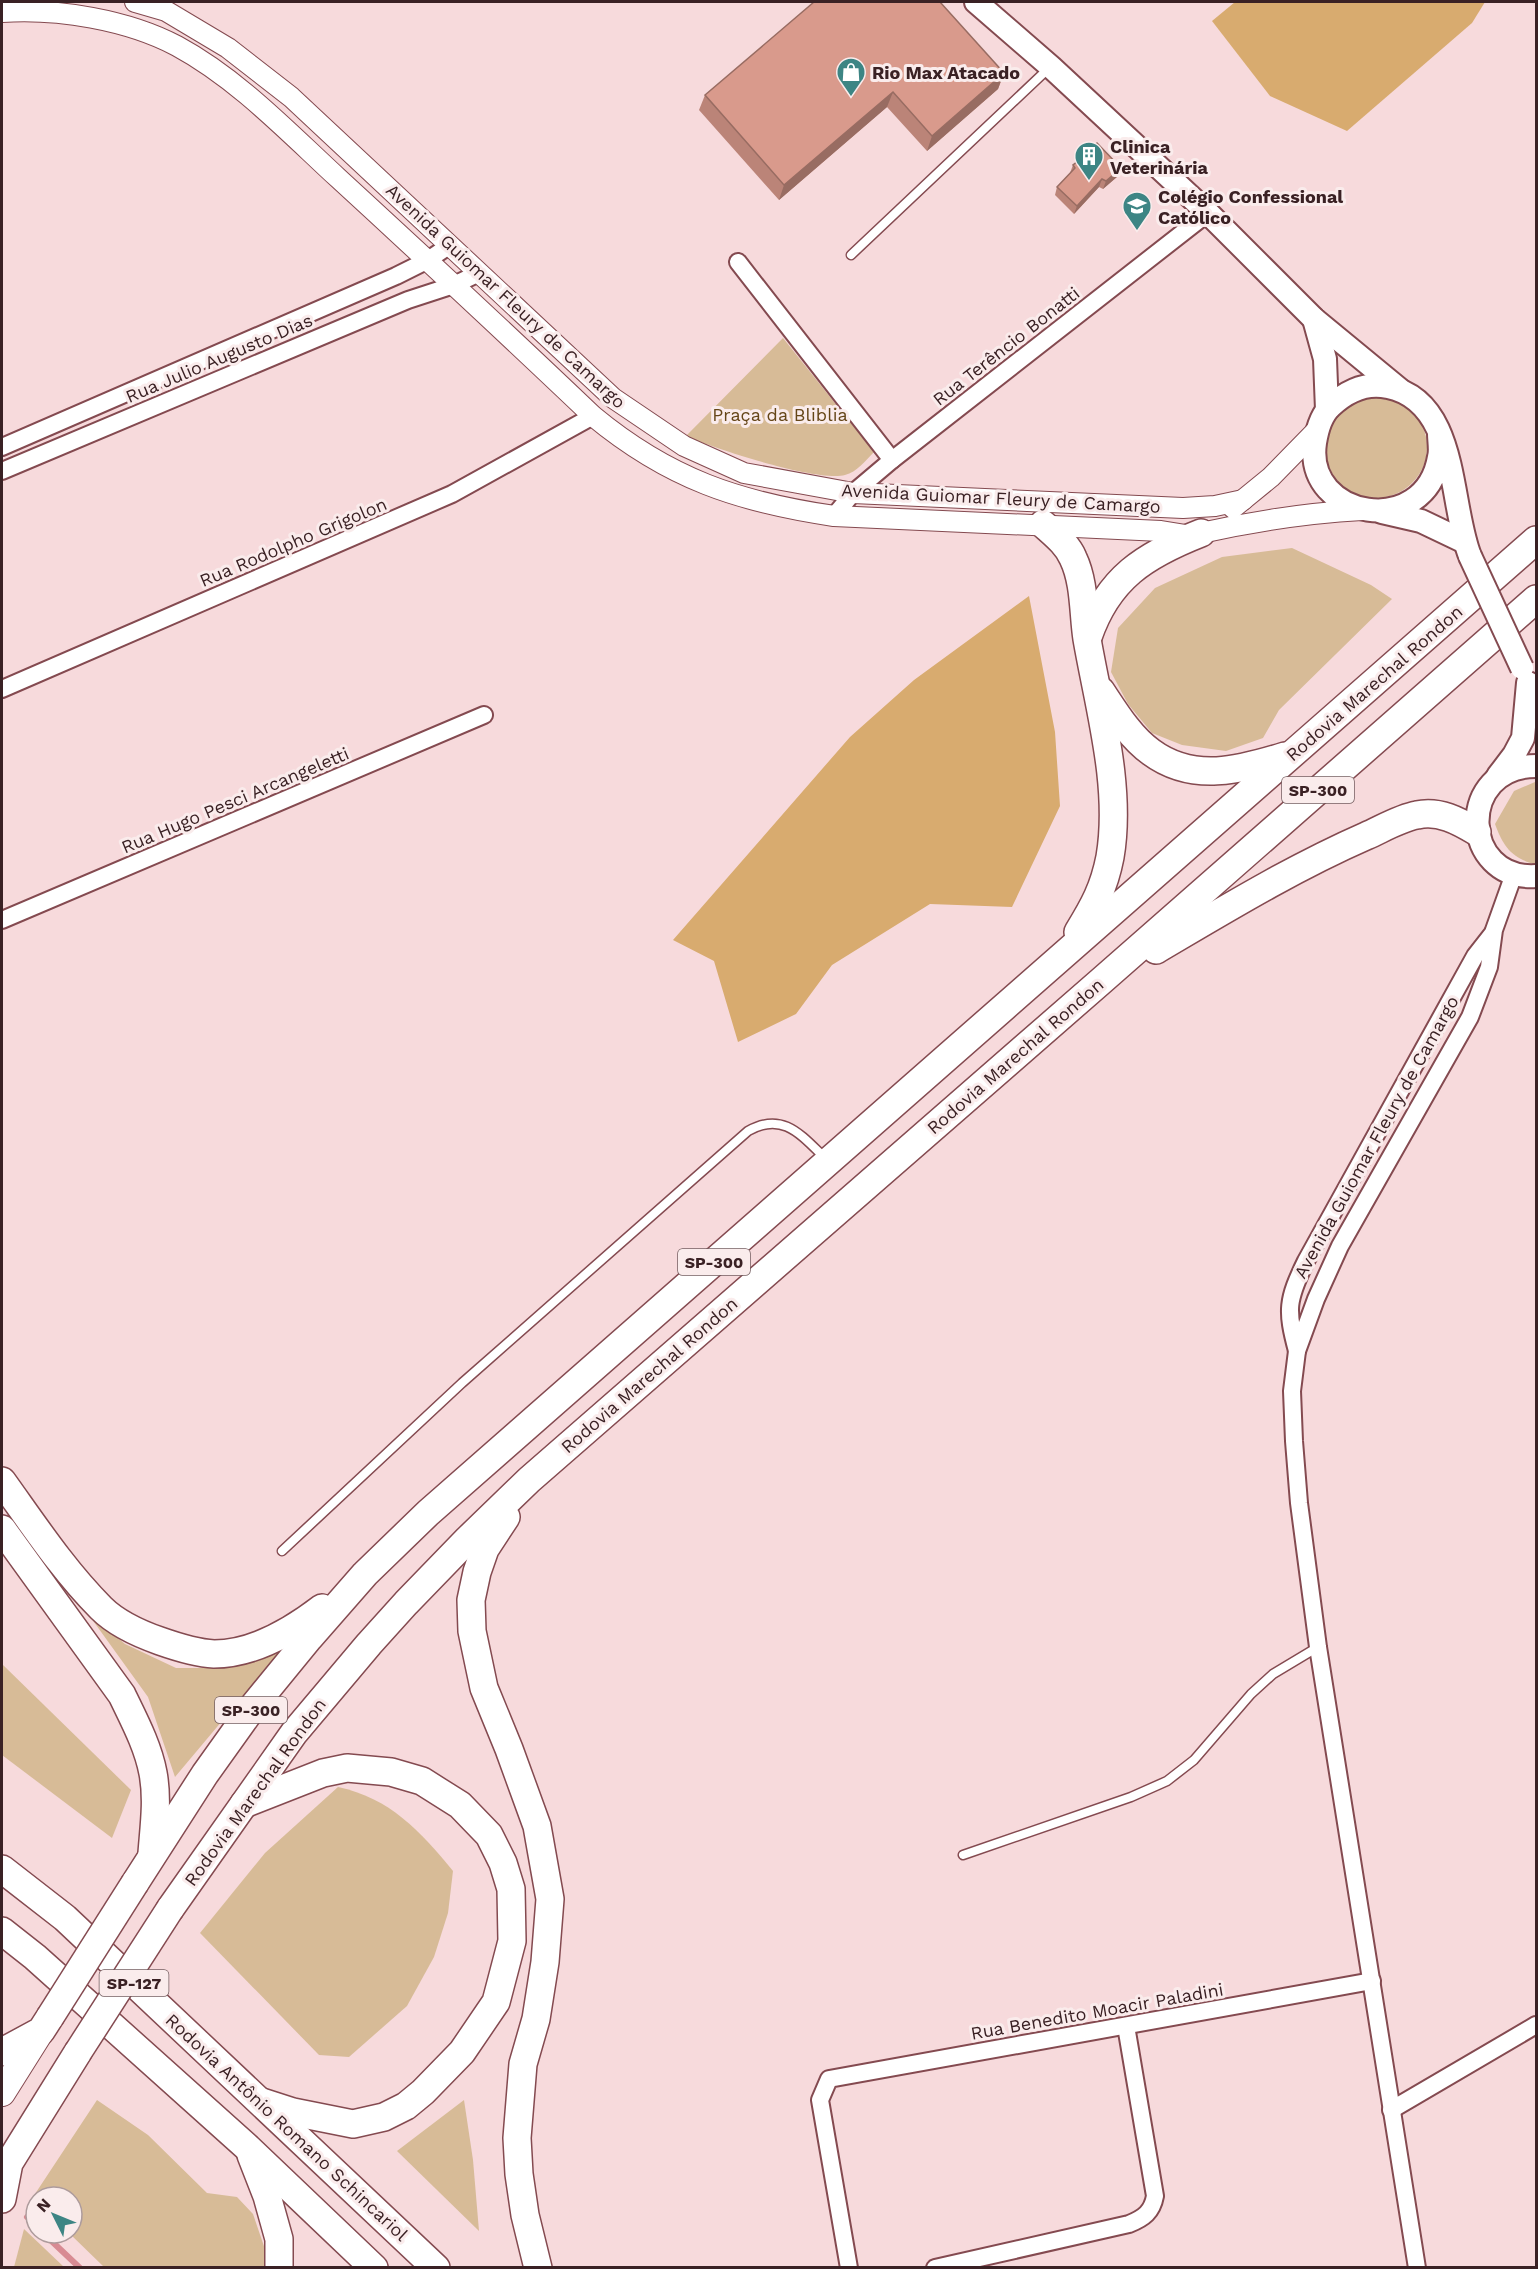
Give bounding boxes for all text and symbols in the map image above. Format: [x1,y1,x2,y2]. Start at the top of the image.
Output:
shop icon: Rio Max Atacado [835,56,867,98]
place label: Rio Max Atacado [872,62,1020,83]
place label: Clinica Veterinária [1110,136,1208,178]
building icon: Clinica Veterinária [1073,140,1105,182]
street label: Avenida Guiomar Fleury de Camargo [382,179,630,413]
place label: Colégio Confessional Católico [1158,186,1343,228]
school or university icon: Colégio Confessional Católico [1121,190,1153,232]
street label: Rua Terêncio Bonatti [929,282,1083,410]
street label: Rua Julio Augusto Dias [122,309,316,407]
park label: Praça da Bliblia [712,404,848,425]
street label: Avenida Guiomar Fleury de Camargo [841,479,1161,517]
street label: Rua Rodolpho Grigolon [196,493,390,591]
street label: Rodovia Marechal Rondon [1282,601,1466,765]
street label: Rua Hugo Pesci Arcangeletti [118,742,352,858]
road number: SP-300 [1282,777,1354,803]
street label: Rodovia Marechal Rondon [923,974,1107,1138]
street label: Avenida Guiomar Fleury de Camargo [1289,992,1463,1282]
road number: SP-300 [678,1249,750,1275]
street label: Rodovia Marechal Rondon [557,1293,741,1457]
street label: Rodovia Marechal Rondon [180,1694,330,1890]
road number: SP-300 [215,1697,287,1723]
road number: SP-127 [100,1970,168,1996]
street label: Rua Benedito Moacir Paladini [969,1978,1225,2044]
street label: Rodovia Antônio Romano Schincariol [162,2009,413,2245]
north arrow [24,2185,84,2245]
text: N [32,2194,54,2216]

